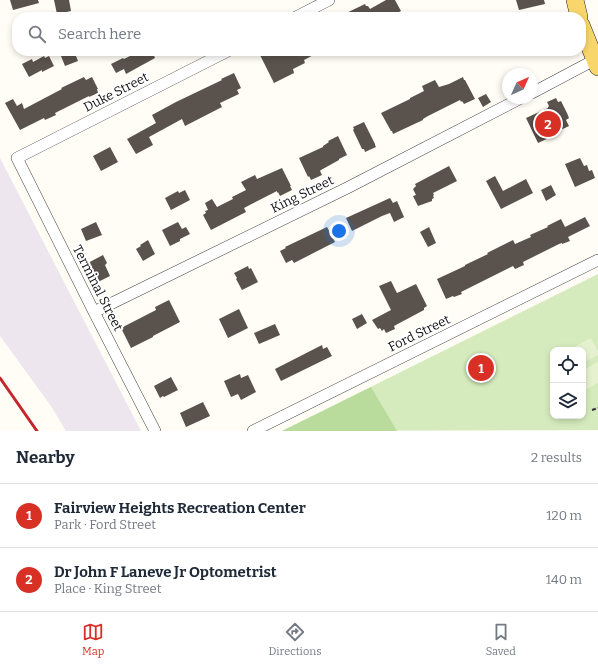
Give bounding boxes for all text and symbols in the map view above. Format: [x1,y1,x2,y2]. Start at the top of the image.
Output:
search box [12,12,586,56]
icon: search [26,23,48,45]
text: Search here [58,25,141,43]
north arrow [502,68,538,104]
street label: Duke Street [81,69,151,115]
pin: 2 [535,109,561,139]
street label: King Street [268,172,336,216]
your location [329,221,349,241]
street label: Terminal Street [70,243,126,334]
street label: Ford Street [386,312,452,354]
map controls [550,347,586,419]
button: locate [550,347,586,383]
pin: 1 [468,353,494,383]
button: layers [550,383,586,419]
text: Nearby [16,447,75,468]
text: 2 results [531,450,582,465]
text: Fairview Heights Recreation Center [54,499,306,517]
text: 1 [26,508,32,523]
text: 120 m [546,508,582,523]
text: Park · Ford Street [54,517,156,532]
text: Dr John F Laneve Jr Optometrist [54,563,277,581]
text: 2 [25,572,33,587]
text: 140 m [546,572,582,587]
text: Place · King Street [54,581,161,596]
tab: Map [82,621,104,658]
tab: Directions [269,621,321,658]
tab: Saved [486,621,516,658]

